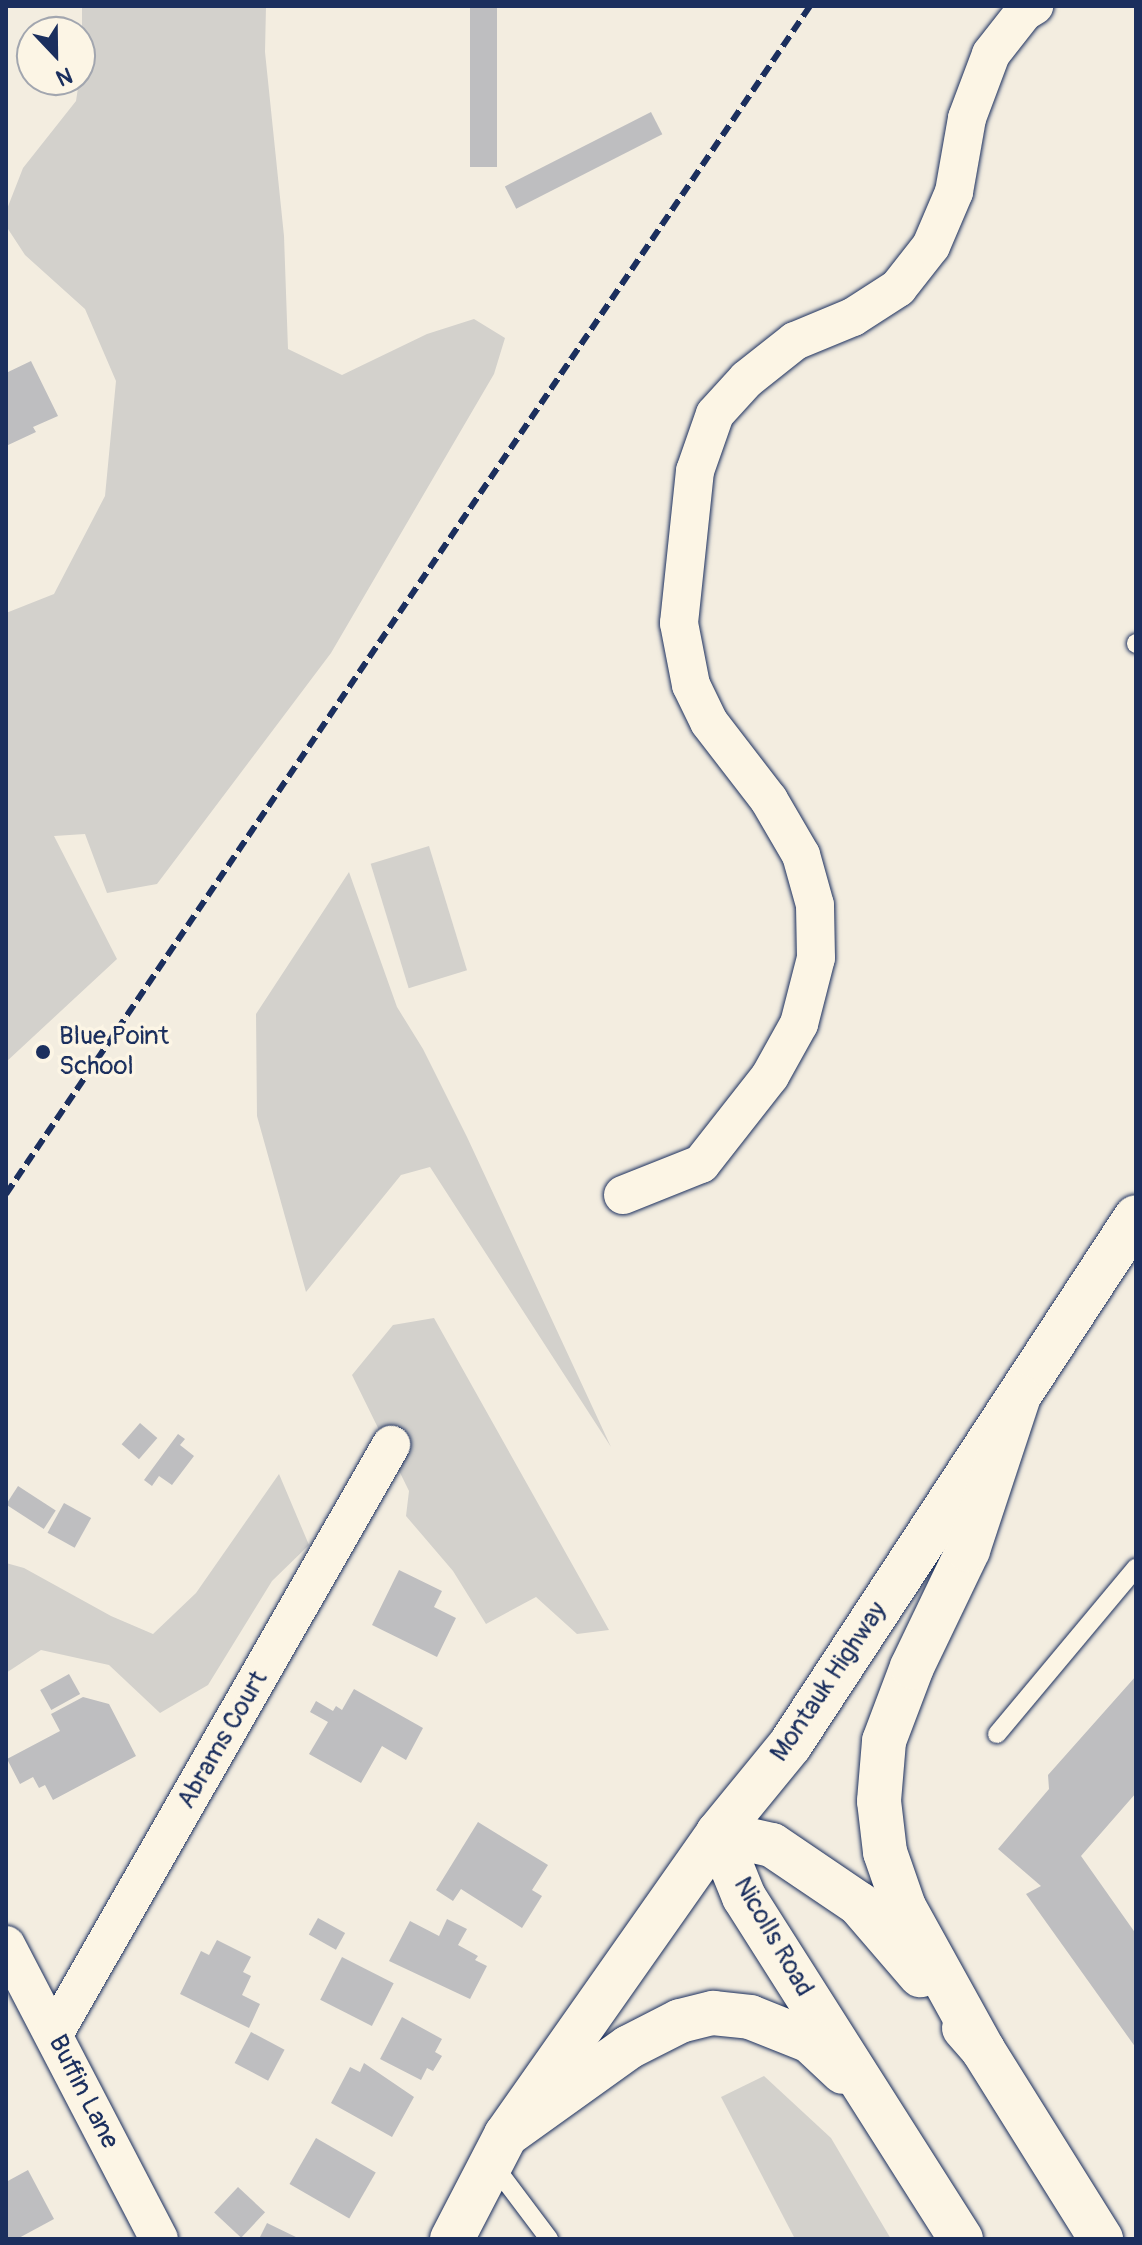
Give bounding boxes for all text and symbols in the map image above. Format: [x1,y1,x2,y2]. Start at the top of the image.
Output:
north arrow [16,16,96,96]
text: N [52,61,76,92]
place label: Blue Point School [59,1021,169,1082]
marker: Blue Point School [34,1043,52,1061]
street label: Montauk Highway [764,1596,894,1768]
street label: Abrams Court [171,1666,275,1814]
street label: Nicolls Road [726,1872,820,2002]
street label: Buffin Lane [41,2030,125,2154]

